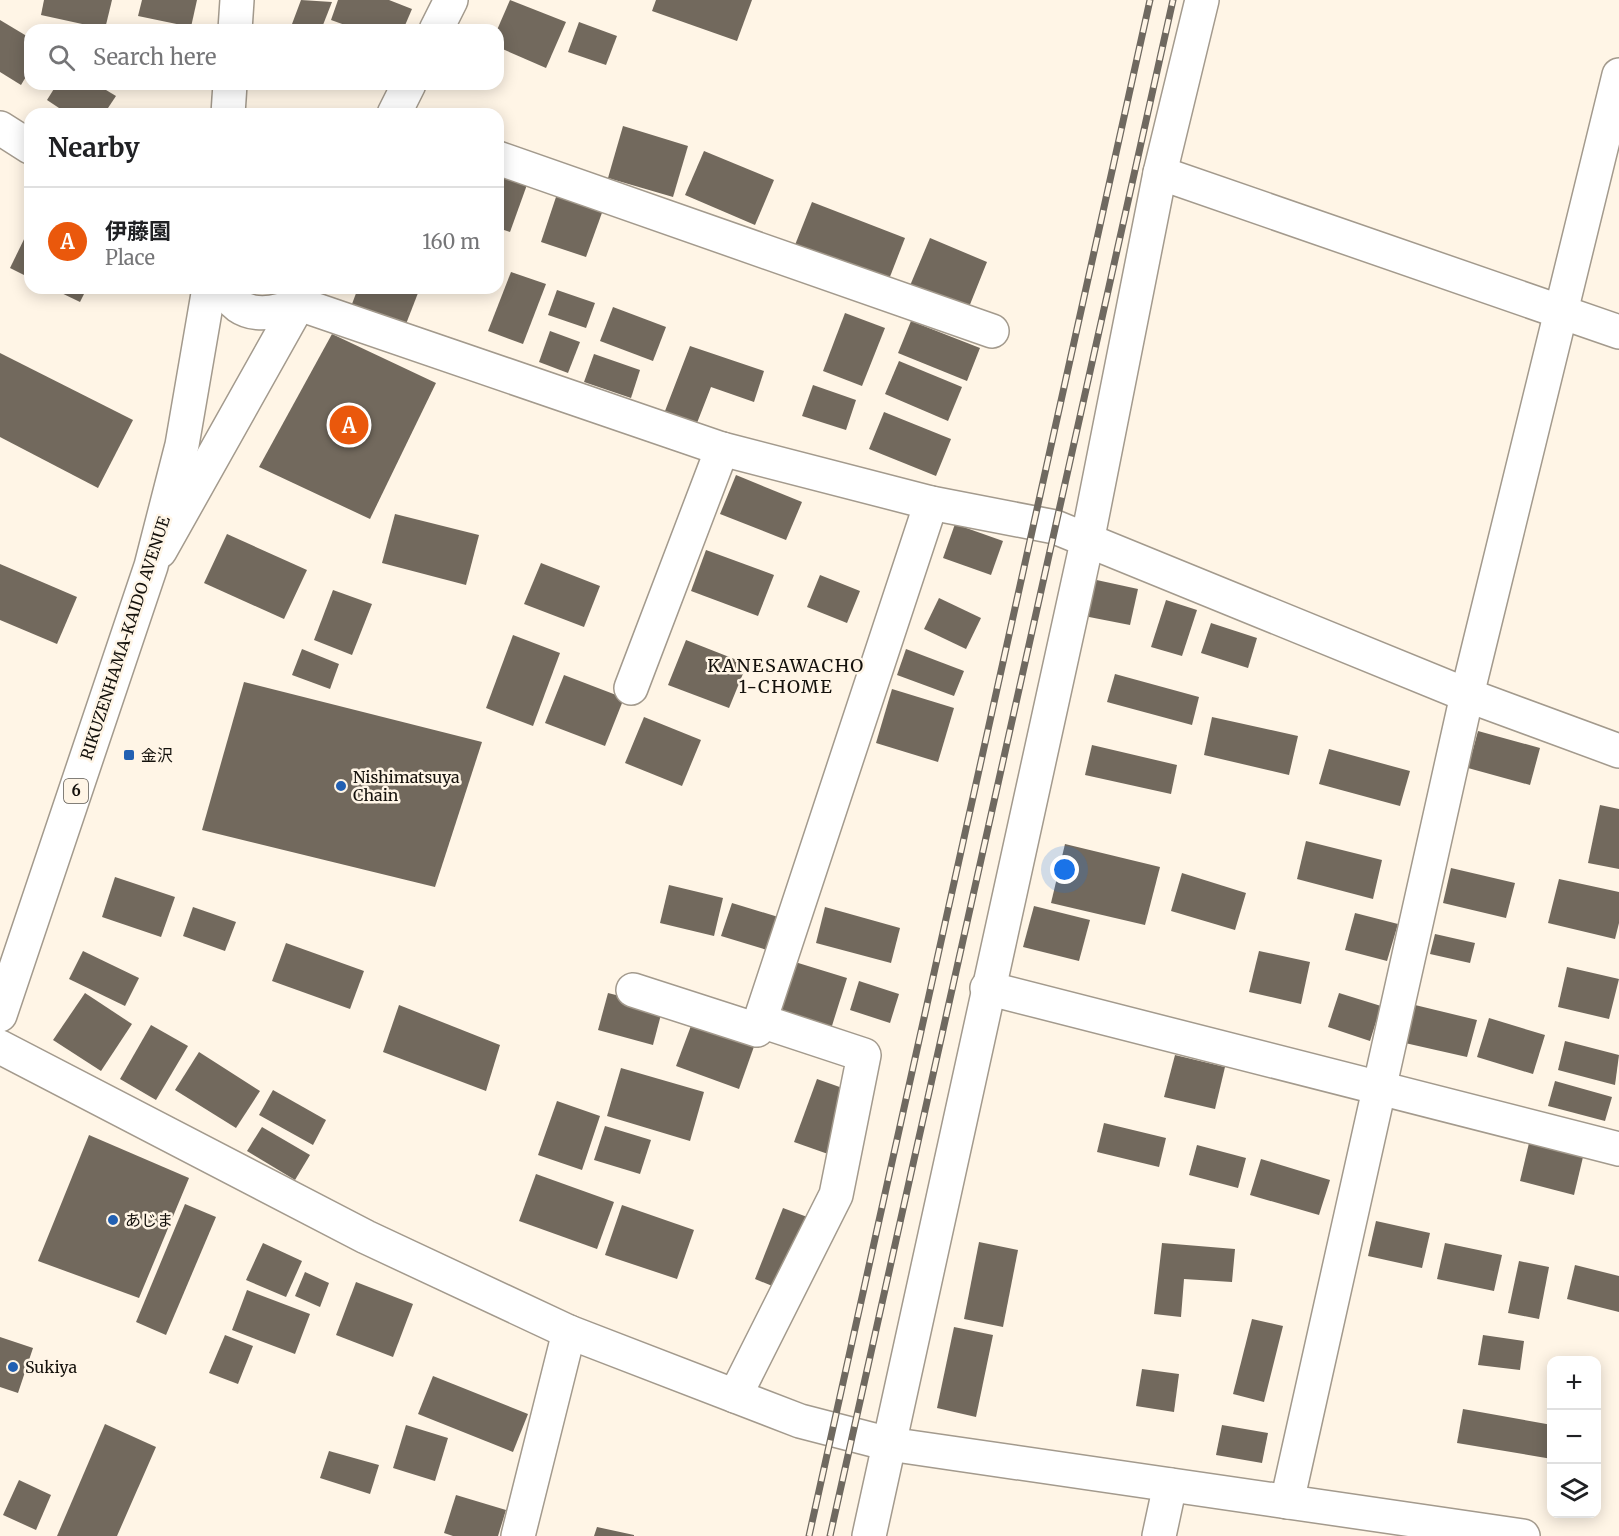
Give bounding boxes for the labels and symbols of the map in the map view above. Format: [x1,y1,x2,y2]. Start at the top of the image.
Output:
pin: A [330,402,368,448]
street label: RIKUZENHAMA-KAIDO AVENUE [76,513,174,762]
district label: KANESAWACHO 1-CHOME [707,654,865,698]
place label: 金沢 [141,745,173,765]
marker: 金沢 [122,748,136,762]
place label: Nishimatsuya Chain [353,767,460,805]
road number: 6 [64,779,88,803]
marker: Nishimatsuya Chain [334,779,348,793]
your location [1050,855,1079,884]
place label: あじま [125,1210,173,1230]
marker: あじま [106,1213,120,1227]
place label: Sukiya [25,1357,77,1377]
marker: Sukiya [6,1360,20,1374]

